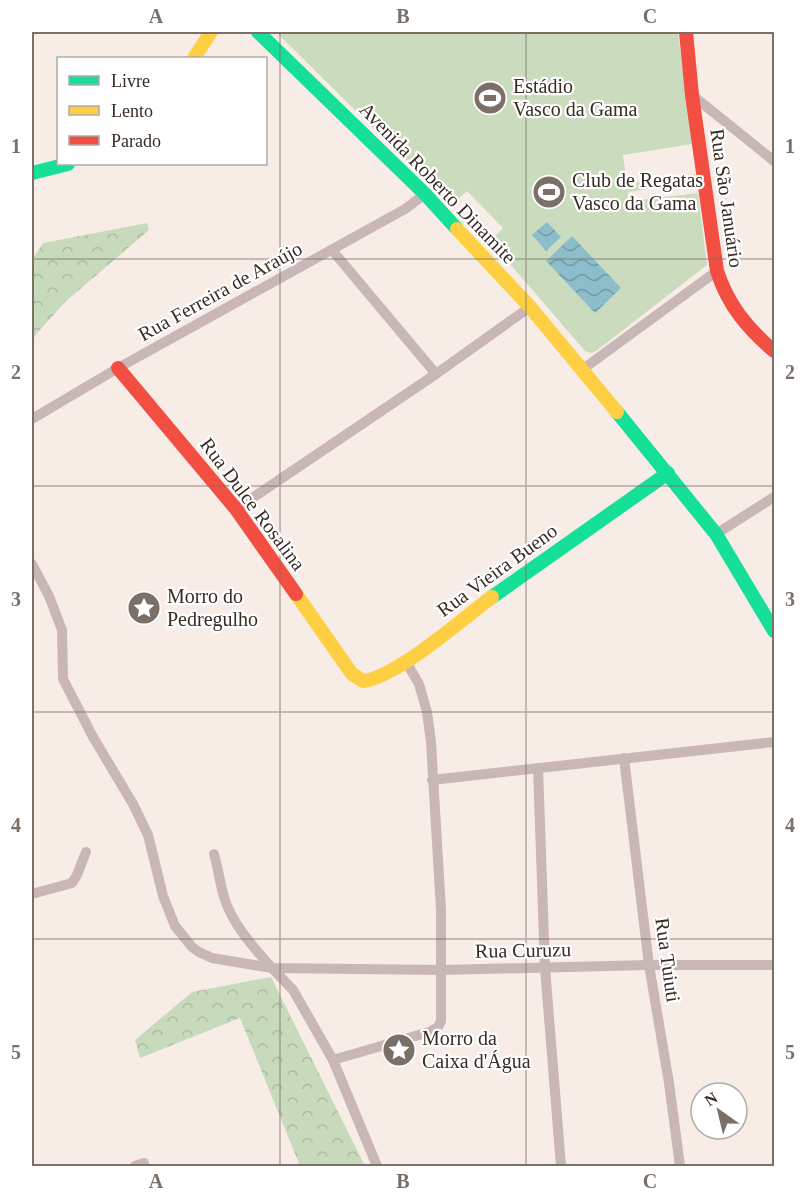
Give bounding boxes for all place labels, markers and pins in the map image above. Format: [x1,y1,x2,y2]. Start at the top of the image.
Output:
place label: Estádio Vasco da Gama [513,75,638,120]
sports icon: Estádio Vasco da Gama [472,80,508,116]
place label: Club de Regatas Vasco da Gama [572,169,703,214]
sports icon: Club de Regatas Vasco da Gama [531,174,567,210]
place label: Morro do Pedregulho [167,585,258,631]
place icon: Morro do Pedregulho [126,590,162,626]
place label: Morro da Caixa d'Água [422,1027,531,1073]
place icon: Morro da Caixa d'Água [381,1032,417,1068]

